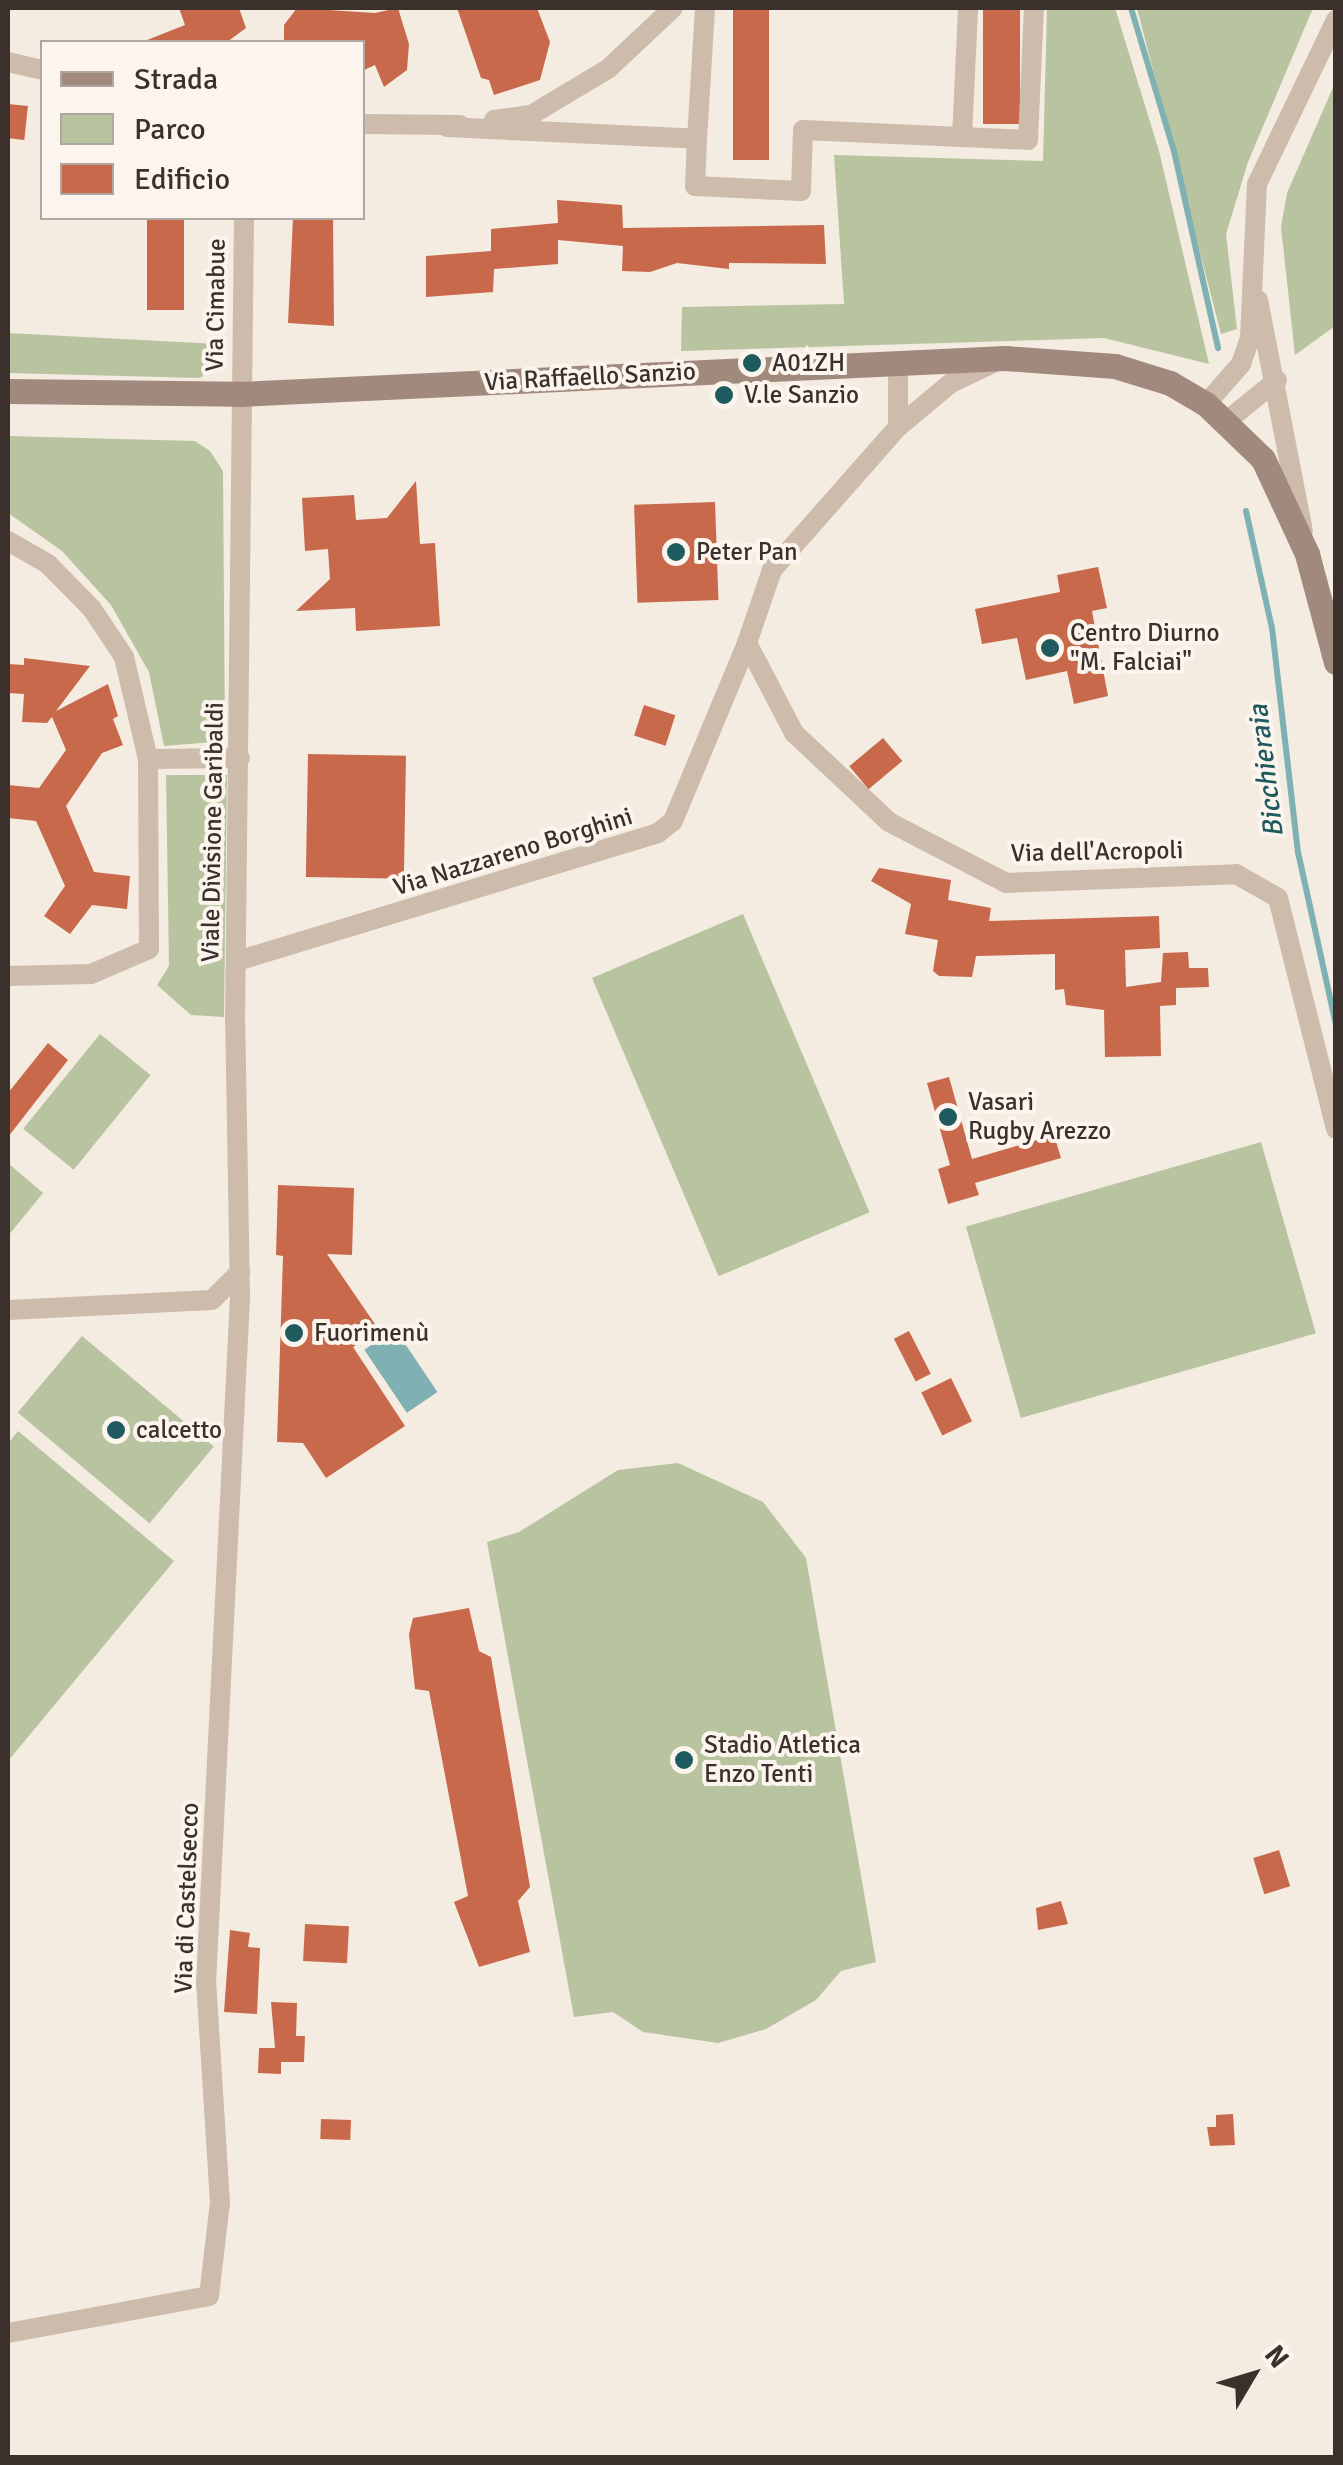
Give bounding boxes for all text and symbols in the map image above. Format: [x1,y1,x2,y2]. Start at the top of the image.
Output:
legend [40,40,365,220]
text: Strada [134,61,218,98]
text: Parco [134,111,206,148]
text: Edificio [134,161,230,198]
street label: Via Cimabue [200,238,232,372]
place label: A01ZH [772,348,845,378]
marker: A01ZH [741,352,763,374]
street label: Via Raffaello Sanzio [484,356,696,398]
place label: V.le Sanzio [744,380,859,410]
marker: V.le Sanzio [713,384,735,406]
place label: Peter Pan [696,537,798,567]
marker: Peter Pan [665,541,687,563]
place label: Centro Diurno "M. Falciai" [1070,619,1220,678]
marker: Centro Diurno "M. Falciai" [1039,637,1061,659]
street label: Viale Divisione Garibaldi [196,702,230,962]
water label: Bicchieraia [1241,703,1291,839]
street label: Via Nazzareno Borghini [390,801,636,903]
street label: Via dell'Acropoli [1010,835,1184,869]
place label: Vasari Rugby Arezzo [968,1088,1111,1147]
marker: Vasari Rugby Arezzo [937,1106,959,1128]
place label: Fuorimenù [314,1318,429,1348]
marker: Fuorimenù [283,1322,305,1344]
place label: calcetto [136,1415,222,1445]
marker: calcetto [105,1419,127,1441]
place label: Stadio Atletica Enzo Tenti [704,1731,861,1790]
marker: Stadio Atletica Enzo Tenti [673,1749,695,1771]
street label: Via di Castelsecco [169,1802,205,1994]
north arrow [1203,2325,1303,2425]
text: N [1257,2338,1296,2375]

